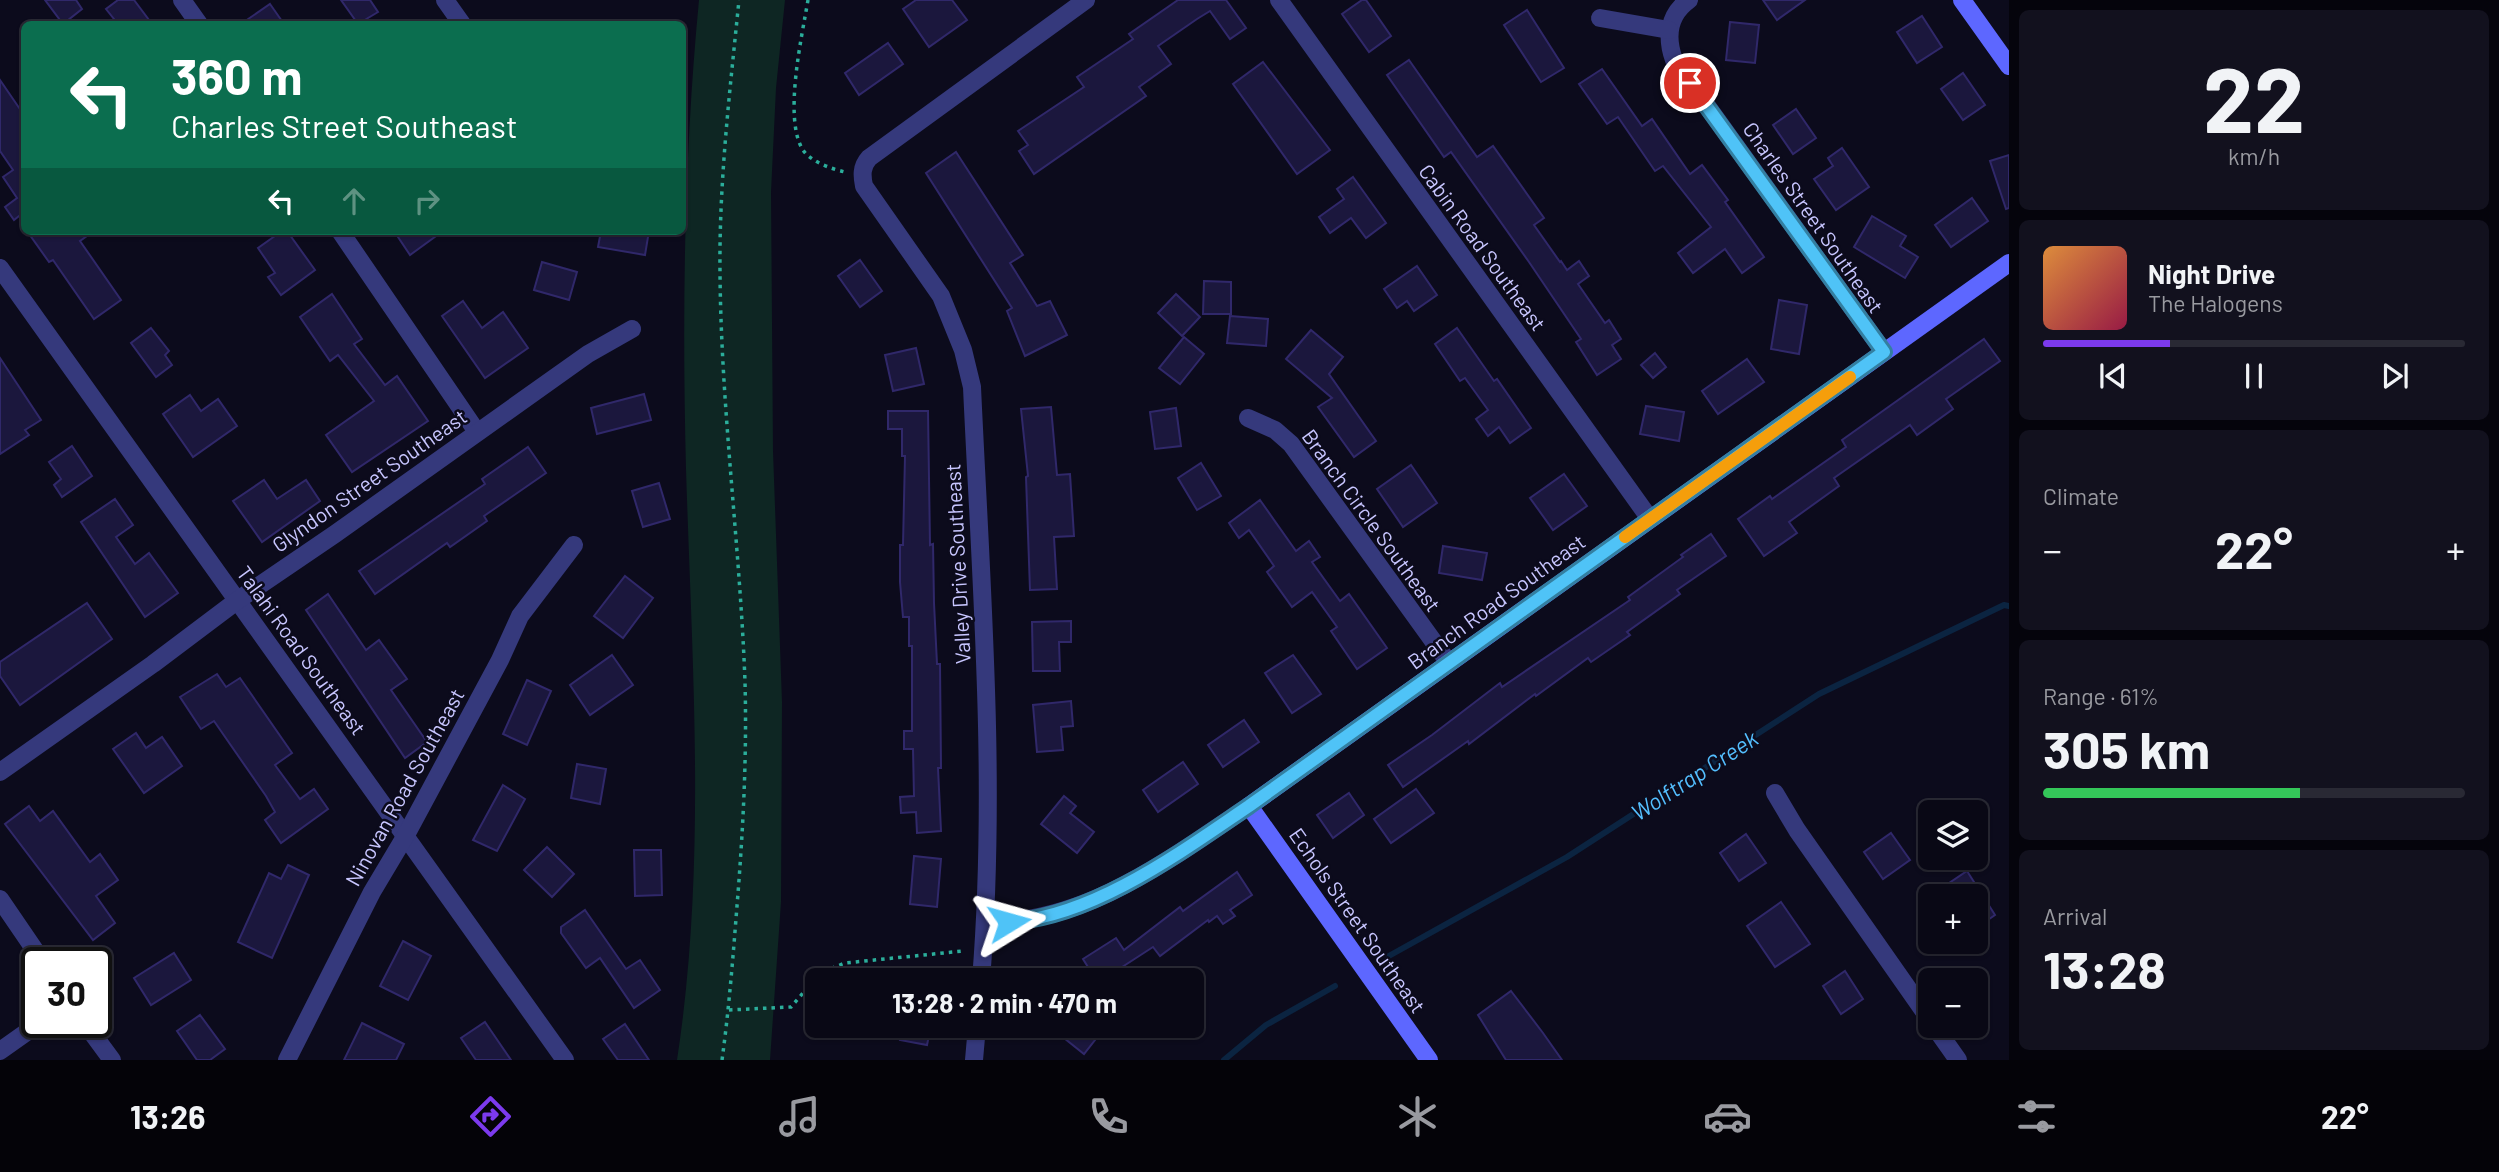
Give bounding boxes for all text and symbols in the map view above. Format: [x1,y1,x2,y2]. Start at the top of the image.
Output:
text: 22 [2203,42,2305,151]
text: 360 m [171,46,302,105]
icon: left [56,49,147,140]
pin [1660,53,1720,113]
icon: arrive [1671,64,1709,102]
text: Charles Street Southeast [171,106,518,144]
street label: Charles Street Southeast [1739,117,1889,317]
text: km/h [2228,142,2280,170]
street label: Cabin Road Southeast [1414,159,1552,335]
icon: left [262,182,300,220]
icon: ahead [335,182,373,220]
icon: right [408,182,446,220]
text: Night Drive [2148,258,2275,289]
text: The Halogens [2148,289,2283,317]
icon: previous [2094,357,2132,395]
icon: pause [2235,357,2273,395]
icon: next [2376,357,2414,395]
street label: Glyndon Street Southeast [267,403,471,557]
street label: Branch Circle Southeast [1297,424,1447,616]
street label: Valley Drive Southeast [939,463,975,665]
text: Climate [2043,482,2119,510]
text: 22° [2215,517,2293,579]
text: − [2043,526,2062,572]
text: + [2446,526,2465,572]
street label: Branch Road Southeast [1402,528,1590,674]
street label: Talahi Road Southeast [232,561,372,739]
text: Range · 61% [2043,682,2159,710]
street label: Ninovan Road Southeast [339,684,469,890]
text: 305 km [2043,717,2210,779]
water label: Wolftrap Creek [1626,724,1762,826]
map controls [1918,800,1988,1038]
button: layers [1918,800,1988,870]
street label: Echols Street Southeast [1285,823,1431,1017]
button: + [1918,884,1988,954]
position arrow [972,885,1046,959]
text: Arrival [2043,902,2107,930]
text: 13:28 [2043,937,2166,999]
speed limit sign: 30 [21,947,112,1038]
button: − [1918,968,1988,1038]
text: 13:28 · 2 min · 470 m [892,987,1117,1018]
icon: directions [466,1092,515,1141]
icon: music [775,1092,824,1141]
icon: phone [1084,1092,1133,1141]
icon: climate [1393,1092,1442,1141]
icon: car [1703,1092,1752,1141]
icon: filters [2012,1092,2061,1141]
text: 13:26 [130,1097,205,1135]
text: 22° [2321,1097,2369,1135]

